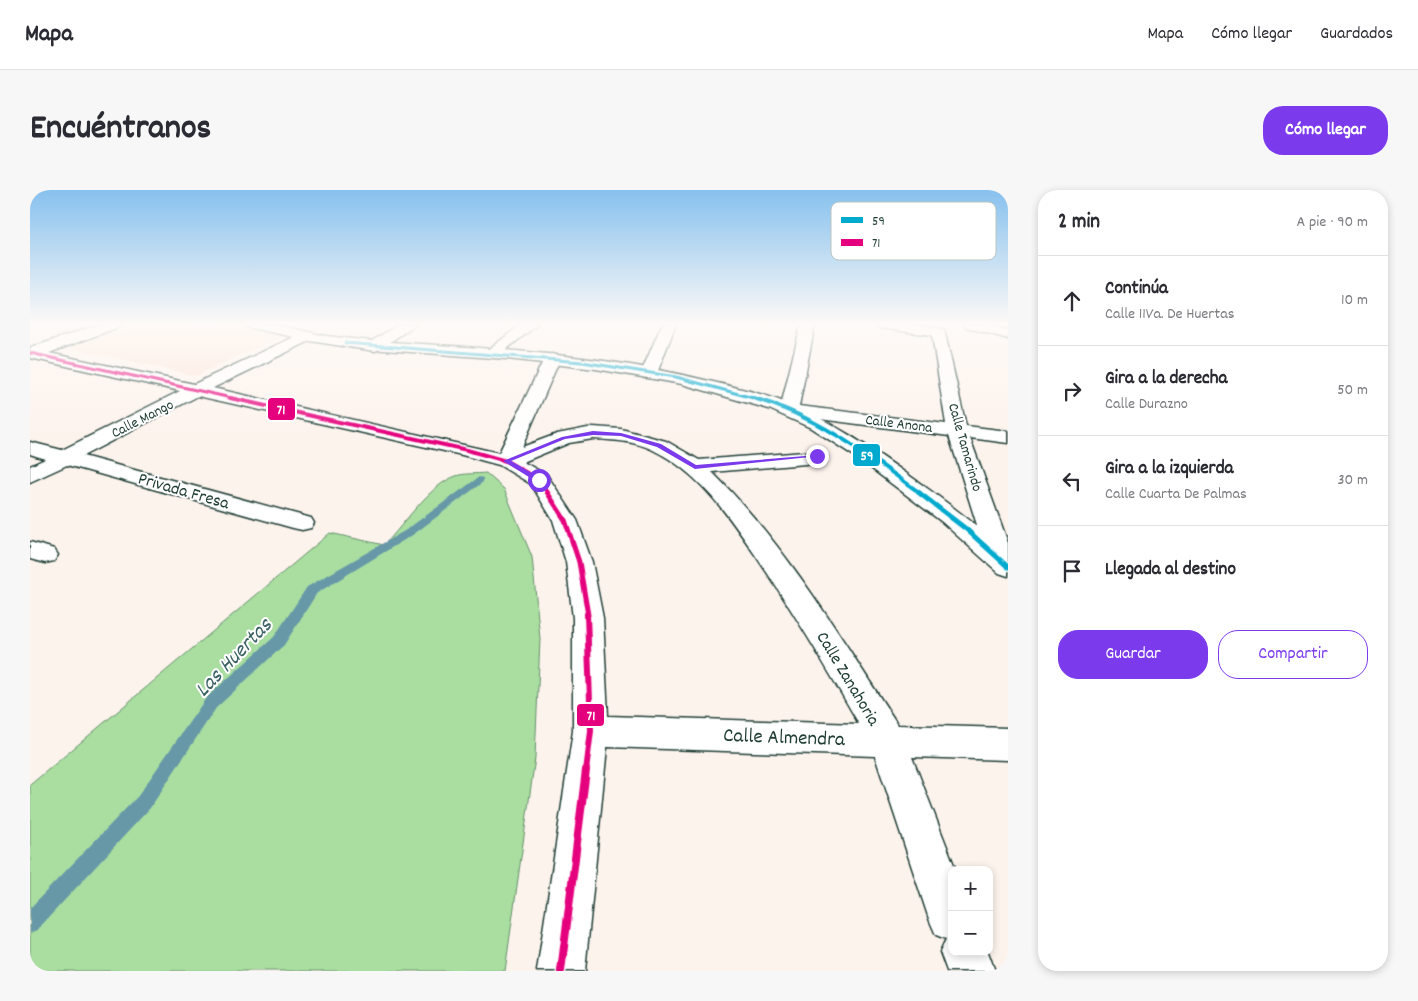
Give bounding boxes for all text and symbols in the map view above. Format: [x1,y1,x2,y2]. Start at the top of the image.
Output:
text: Mapa [25,18,73,52]
text: Mapa [1147,22,1183,47]
text: Cómo llegar [1211,22,1292,47]
text: Guardados [1320,22,1393,47]
text: Encuéntranos [30,105,211,155]
button: Cómo llegar [1263,106,1388,155]
legend [831,202,996,260]
text: 2 min [1058,208,1100,238]
text: A pie · 90 m [1297,211,1368,234]
text: 59 [872,212,885,232]
text: 71 [872,234,880,254]
text: Continúa [1105,276,1168,303]
icon: ahead [1058,287,1086,315]
text: 10 m [1341,289,1368,312]
text: Calle 11Va. De Huertas [1105,303,1234,326]
text: Gira a la derecha [1105,366,1227,393]
icon: right [1058,377,1086,405]
text: 50 m [1337,379,1368,402]
text: Calle Durazno [1105,393,1188,416]
street label: Calle Mango [108,394,178,445]
line badge: 71 [267,397,296,421]
text: 71 [277,401,285,421]
street label: Calle Tamarindo [941,401,987,495]
street label: Calle Anona [864,410,934,440]
line badge: 59 [852,443,881,467]
route end [806,445,829,468]
text: 59 [861,447,873,467]
text: Gira a la izquierda [1105,456,1233,483]
street label: Privada Fresa [135,467,232,517]
icon: left [1058,467,1086,495]
route start [528,469,551,492]
text: 30 m [1338,469,1368,492]
text: Calle Cuarta De Palmas [1105,483,1247,506]
icon: arrive [1058,557,1086,585]
text: Llegada al destino [1105,557,1236,584]
water label: Las Huertas [189,611,281,705]
street label: Calle Zanahoria [809,628,885,732]
button: Guardar [1058,630,1208,679]
button: Compartir [1218,630,1368,679]
line badge: 71 [576,703,605,727]
text: 71 [587,707,595,727]
street label: Calle Almendra [723,722,846,756]
map controls [948,866,993,956]
button: + [948,866,993,911]
button: − [948,911,993,956]

